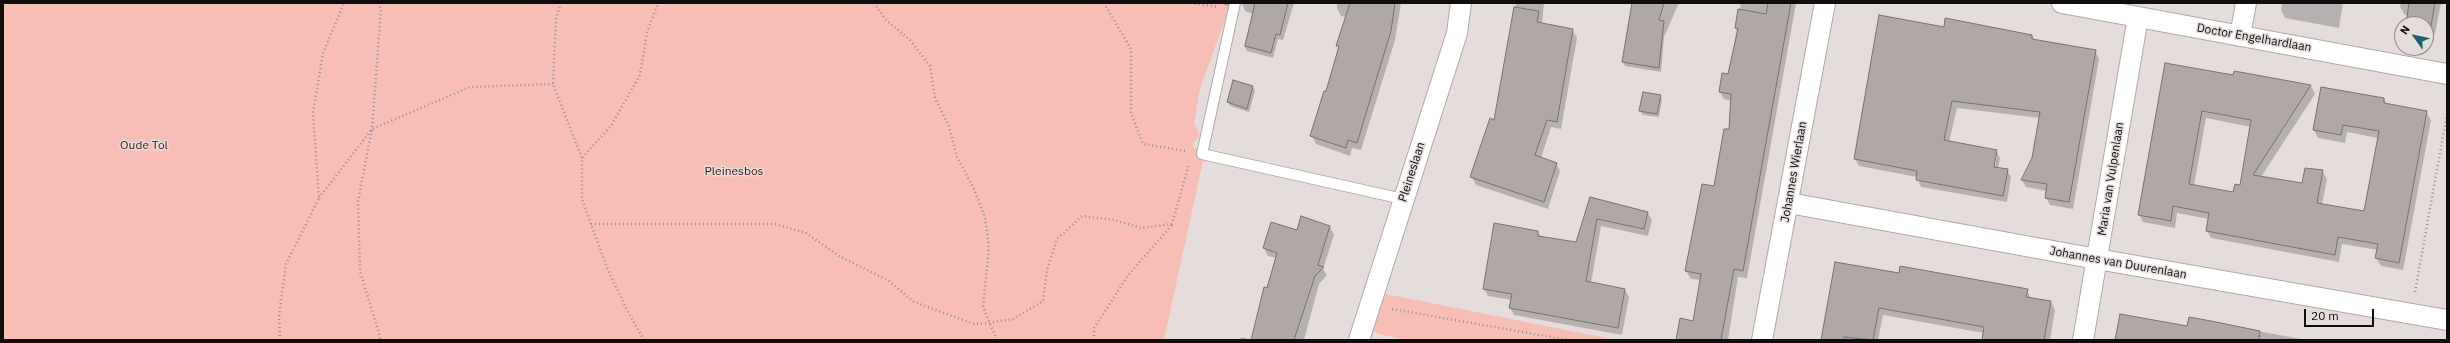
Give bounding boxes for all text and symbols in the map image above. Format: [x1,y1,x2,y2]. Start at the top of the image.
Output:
north arrow [2394,16,2434,56]
street label: Doctor Engelhardlaan [2195,21,2313,55]
text: N [2397,23,2413,37]
street label: Johannes Wierlaan [1778,120,1810,224]
street label: Maria van Vulpenlaan [2095,121,2127,237]
park label: Oude Tol [120,139,168,153]
street label: Pleineslaan [1396,140,1428,204]
park label: Pleinesbos [705,165,763,179]
street label: Johannes van Duurenlaan [2048,244,2188,282]
scale bar [2306,301,2376,327]
text: 20 m [2311,308,2339,323]

